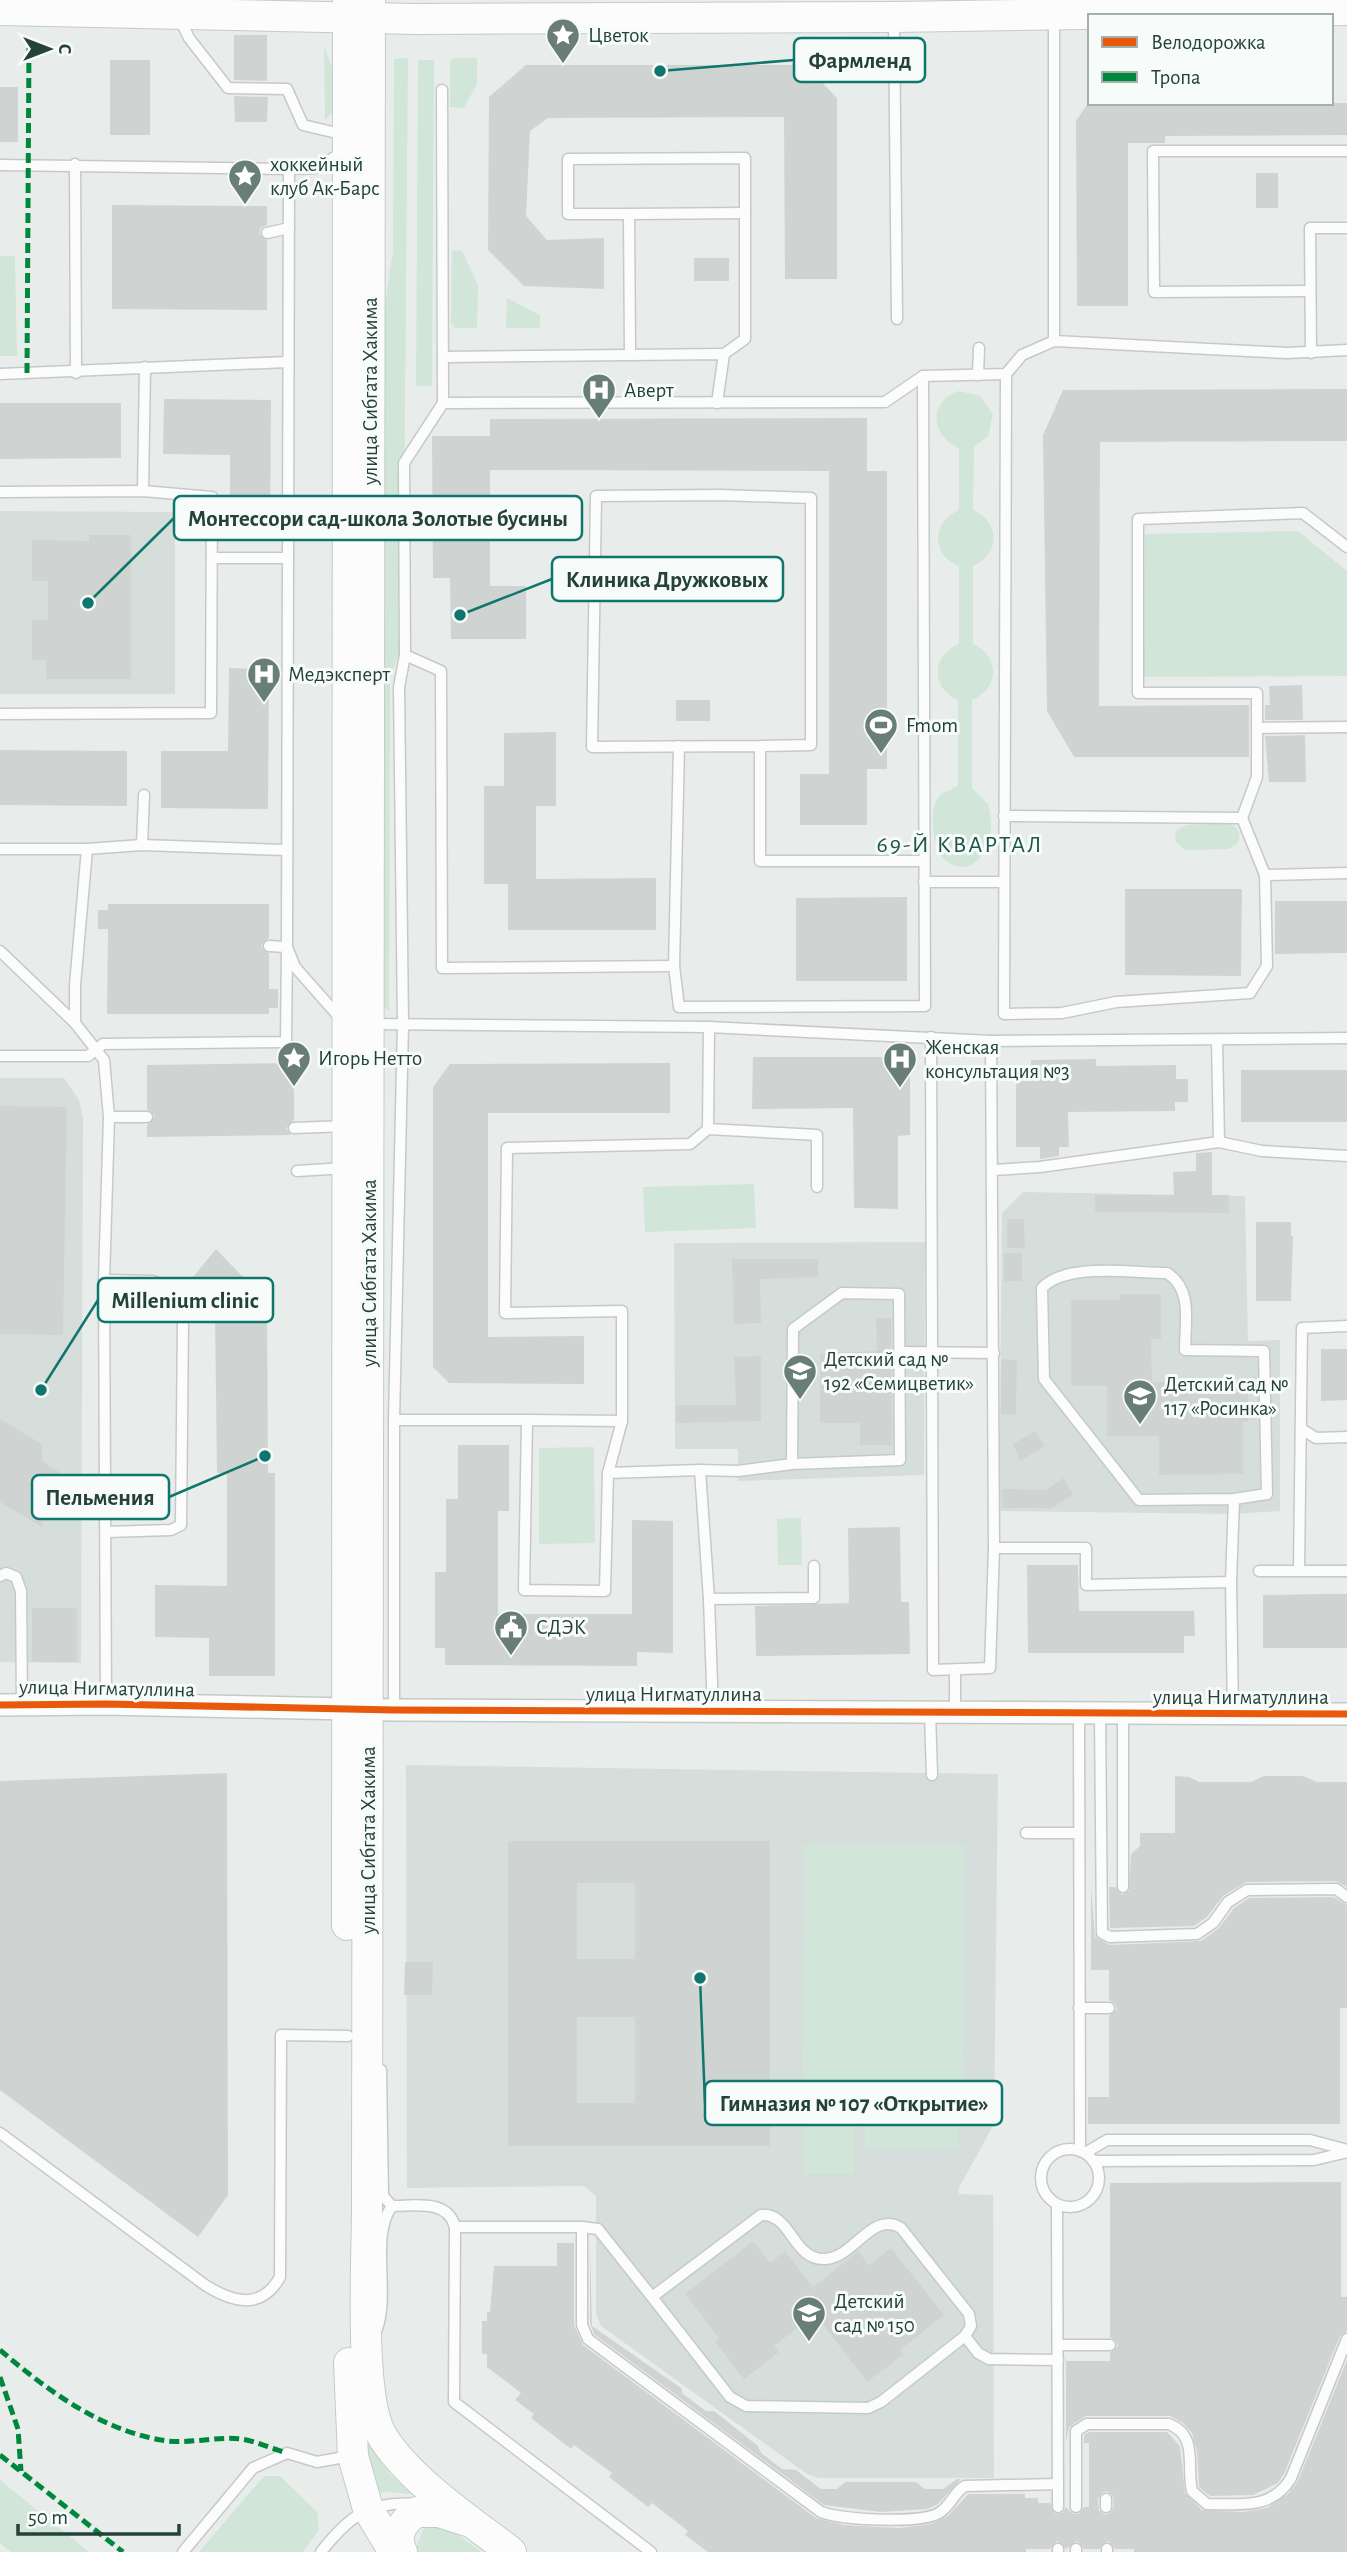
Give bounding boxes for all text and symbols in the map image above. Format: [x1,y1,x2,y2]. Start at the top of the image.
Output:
north arrow [14,14,84,84]
legend [1088,14,1333,105]
place icon: Цветок [544,16,582,65]
place label: Цветок [588,25,649,46]
text: Велодорожка [1151,32,1266,53]
callout: Фармленд [794,38,925,82]
text: С [55,44,74,54]
text: Фармленд [808,50,912,73]
text: Тропа [1151,67,1201,88]
place label: хоккейный клуб Ак-Барс [270,154,380,199]
place icon: хоккейный клуб Ак-Барс [226,157,264,206]
street label: улица Сибгата Хакима [360,297,381,486]
hospital icon: Аверт [580,371,618,420]
place label: Аверт [624,380,674,401]
callout: Монтессори сад-школа Золотые бусины [174,496,582,540]
text: Монтессори сад-школа Золотые бусины [188,508,568,531]
callout: Клиника Дружковых [552,557,783,601]
text: Клиника Дружковых [566,569,768,592]
hospital icon: Медэксперт [245,655,283,704]
place label: Медэксперт [288,664,391,685]
sports icon: Fmom [862,706,900,755]
place label: Fmom [906,715,958,736]
district label: 69-Й КВАРТАЛ [876,833,1044,857]
place label: Женская консультация №3 [925,1037,1070,1082]
place icon: Игорь Нетто [275,1039,313,1088]
hospital icon: Женская консультация №3 [881,1040,919,1089]
place label: Игорь Нетто [318,1048,422,1069]
street label: улица Сибгата Хакима [359,1179,380,1368]
callout: Millenium clinic [98,1278,273,1322]
text: Millenium clinic [111,1290,259,1313]
place label: Детский сад № 192 «Семицветик» [824,1349,974,1394]
school or university icon: Детский сад № 192 «Семицветик» [781,1352,819,1401]
place label: Детский сад № 117 «Росинка» [1164,1374,1288,1419]
school or university icon: Детский сад № 117 «Росинка» [1121,1377,1159,1426]
callout: Пельмения [32,1475,169,1519]
text: Пельмения [45,1487,155,1510]
public building icon: СДЭК [492,1608,530,1657]
place label: СДЭК [536,1617,586,1638]
street label: улица Нигматуллина [18,1676,195,1701]
street label: улица Нигматуллина [585,1684,762,1705]
street label: улица Нигматуллина [1152,1687,1329,1708]
street label: улица Сибгата Хакима [358,1746,379,1935]
callout: Гимназия № 107 «Открытие» [705,2081,1002,2125]
text: Гимназия № 107 «Открытие» [720,2093,988,2116]
place label: Детский сад № 150 [834,2291,915,2336]
school or university icon: Детский сад № 150 [790,2294,828,2343]
scale bar [18,2492,178,2536]
text: 50 m [28,2507,68,2528]

